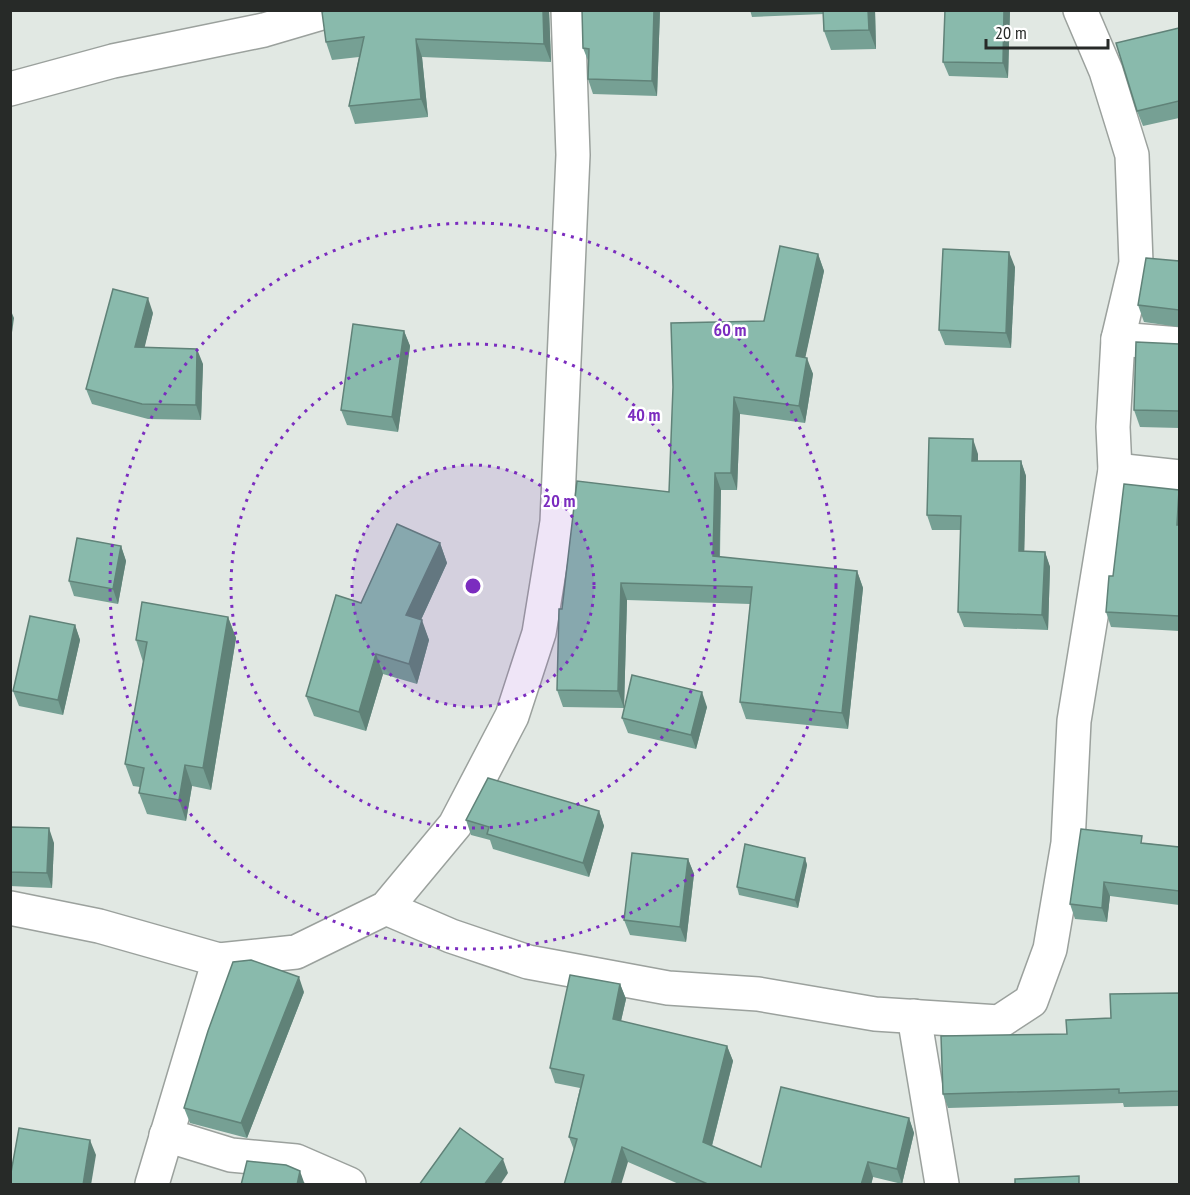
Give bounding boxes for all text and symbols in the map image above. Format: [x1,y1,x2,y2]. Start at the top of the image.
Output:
scale bar [986,12,1108,50]
text: 20 m [995,21,1027,44]
text: 60 m [714,318,746,341]
text: 40 m [628,403,660,426]
text: 20 m [543,489,575,512]
centre of rings [463,576,483,596]

